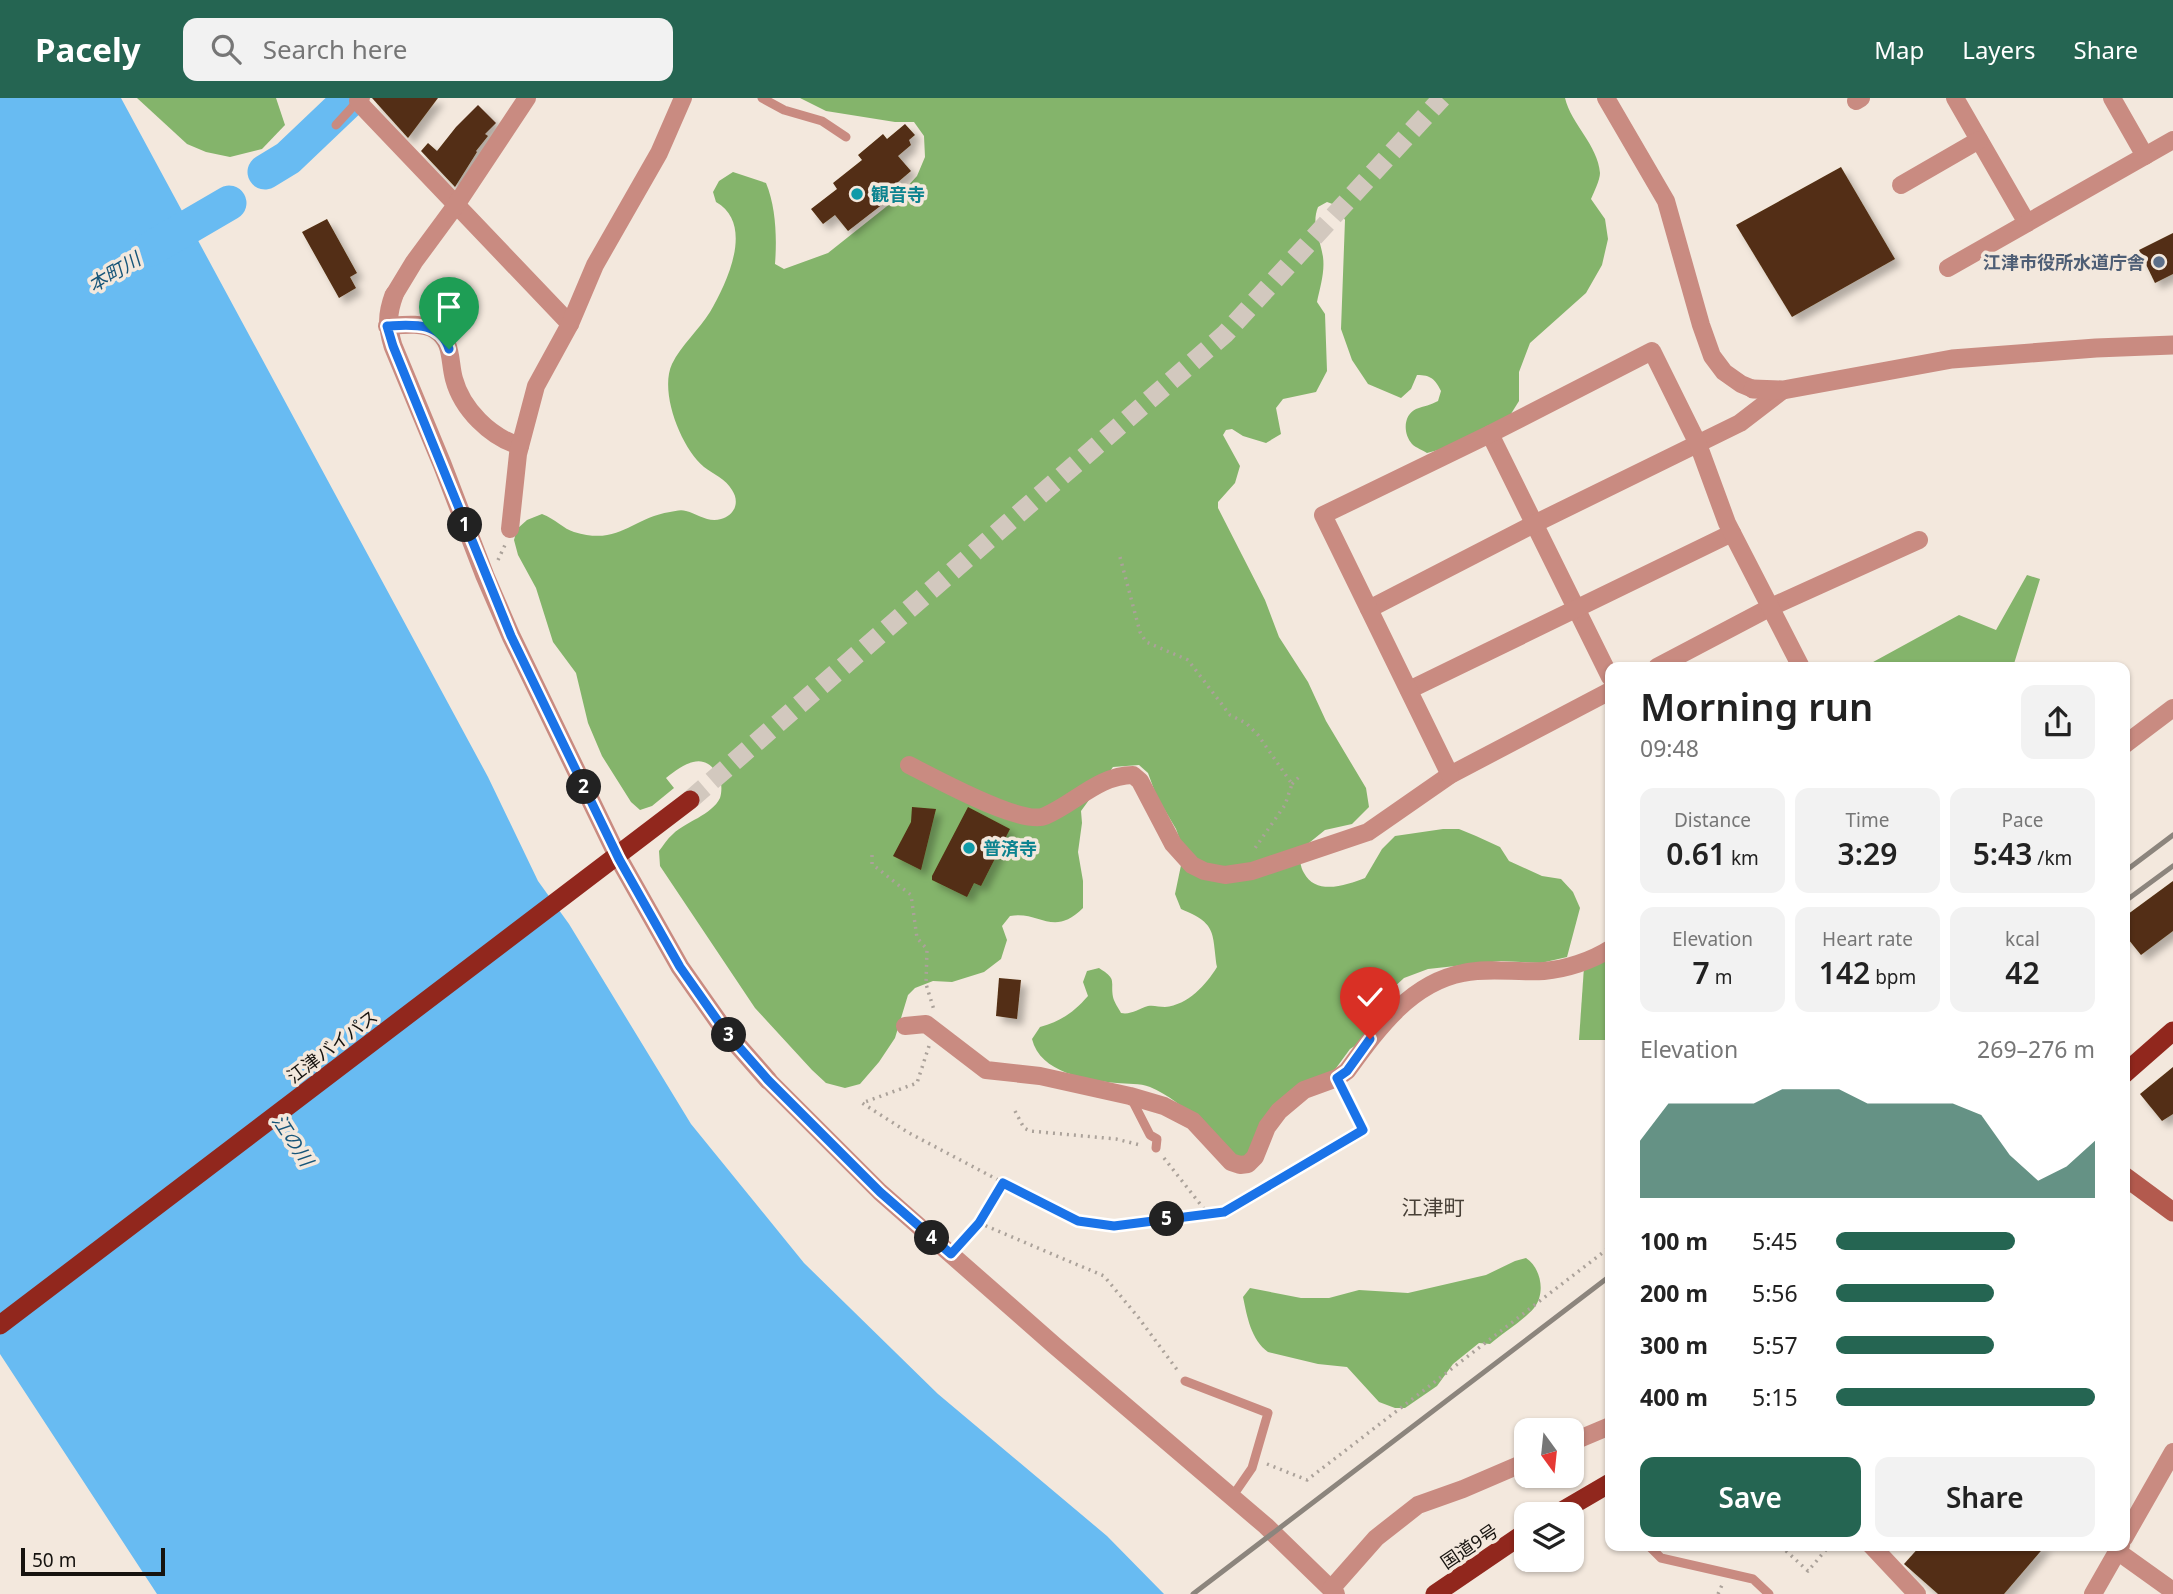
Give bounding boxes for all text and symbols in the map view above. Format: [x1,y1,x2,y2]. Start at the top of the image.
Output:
search box [183,18,673,81]
text: Pacely [35,27,141,72]
icon: search [207,30,245,68]
text: Search here [263,31,407,67]
text: Map [1874,33,1924,66]
text: Layers [1962,33,2036,66]
text: Share [2074,33,2138,66]
place label: 観音寺 [871,182,925,206]
marker: 観音寺 [849,186,865,202]
water label: 本町川 [83,245,147,298]
place label: 江津市役所水道庁舎 [1983,250,2145,274]
marker: 江津市役所水道庁舎 [2151,254,2167,270]
pin [419,277,479,349]
icon: arrive [430,288,468,326]
pin: 1 [448,508,482,542]
text: 1 [459,511,470,537]
text: Morning run [1640,680,1873,732]
button: share [2021,685,2095,759]
text: 09:48 [1640,732,1699,764]
pin: 2 [566,770,602,804]
text: 2 [578,773,589,799]
text: Distance [1674,807,1751,833]
text: Time [1846,807,1889,833]
text: Pace [2002,807,2044,833]
text: 0.61 [1666,833,1726,874]
text: 3:29 [1838,833,1897,874]
text: 5:43 [1973,833,2032,874]
place label: 普済寺 [983,836,1037,860]
marker: 普済寺 [961,840,977,856]
text: km [1726,845,1759,871]
text: /km [2032,845,2072,871]
text: Elevation [1672,926,1753,952]
text: Heart rate [1822,926,1913,952]
text: kcal [2005,926,2040,952]
text: 7 [1693,952,1710,993]
text: 142 [1819,952,1870,993]
text: 42 [2005,952,2040,993]
text: m [1710,964,1732,990]
text: bpm [1870,964,1916,990]
pin [1340,967,1400,1039]
icon: check [1351,978,1389,1016]
street label: 江津バイパス [282,1004,382,1088]
pin: 3 [712,1018,746,1052]
text: 3 [723,1021,734,1047]
text: Elevation [1640,1033,1738,1065]
text: 269–276 m [1977,1033,2095,1065]
water label: 江の川 [267,1109,321,1173]
district label: 江津町 [1402,1193,1465,1221]
pin: 5 [1150,1202,1184,1236]
text: 5 [1161,1205,1172,1231]
pin: 4 [914,1220,950,1256]
text: 4 [926,1224,937,1250]
text: 100 m [1640,1225,1708,1257]
text: 5:45 [1752,1225,1798,1257]
text: 200 m [1640,1277,1708,1309]
text: 5:56 [1752,1277,1798,1309]
text: 300 m [1640,1329,1708,1361]
text: 5:57 [1752,1329,1798,1361]
text: 400 m [1640,1381,1708,1413]
text: 5:15 [1752,1381,1798,1413]
north arrow [1514,1418,1584,1488]
map controls [1514,1418,1584,1572]
button: Save [1640,1457,1861,1537]
button: Share [1875,1457,2095,1537]
button: layers [1514,1502,1584,1572]
street label: 国道9号 [1436,1518,1502,1574]
scale bar [21,1545,164,1577]
text: 50 m [32,1547,76,1573]

